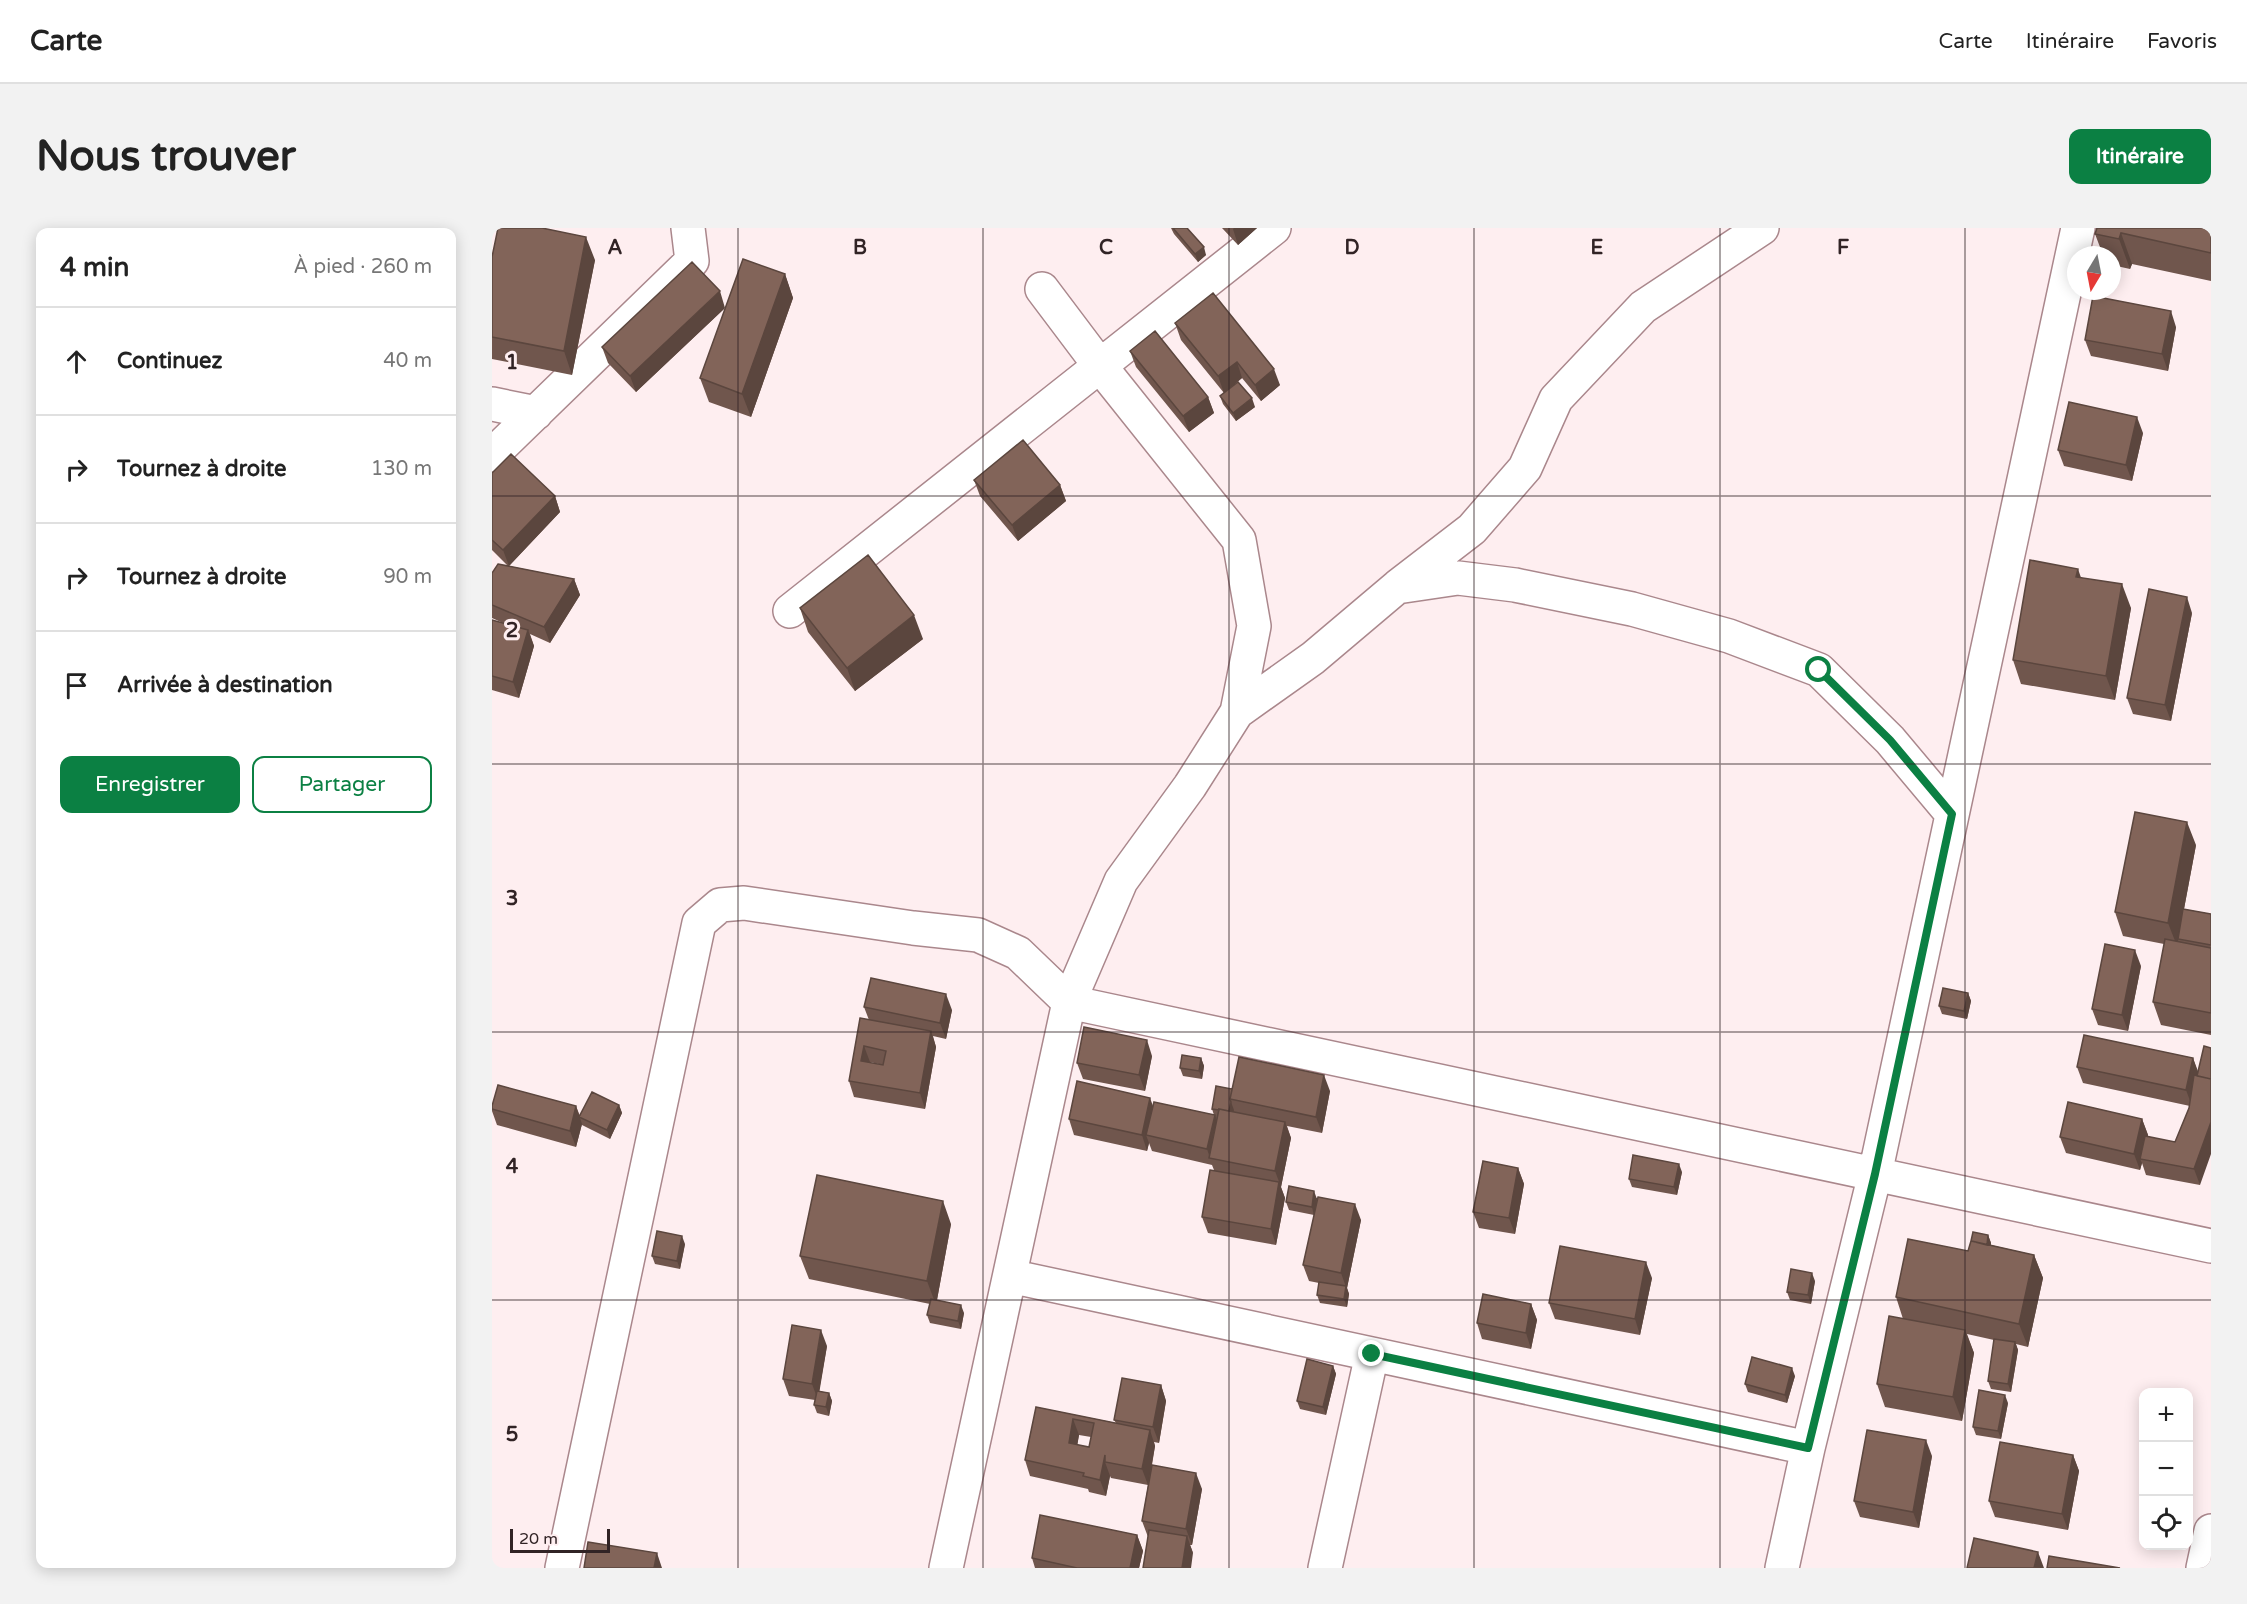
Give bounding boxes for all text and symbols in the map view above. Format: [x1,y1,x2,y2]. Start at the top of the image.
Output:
text: Carte [30,24,102,58]
text: Carte [1939,29,1993,54]
text: Itinéraire [2026,29,2114,54]
text: Favoris [2147,29,2217,54]
button: Itinéraire [2069,129,2211,184]
text: Nous trouver [36,131,296,182]
text: A [608,236,623,260]
text: B [853,236,867,260]
text: C [1099,236,1113,260]
text: D [1344,236,1360,260]
text: E [1591,236,1604,260]
text: F [1837,236,1849,260]
north arrow [2067,246,2121,300]
text: 4 min [60,252,129,283]
text: À pied · 260 m [294,255,432,279]
icon: ahead [60,345,93,378]
text: Continuez [117,348,222,374]
text: 40 m [383,349,432,373]
text: 1 [506,351,518,375]
icon: right [60,453,93,486]
text: Tournez à droite [117,456,286,482]
text: 130 m [371,457,432,481]
icon: right [60,561,93,594]
text: Tournez à droite [117,564,286,590]
text: 90 m [383,565,432,589]
text: 2 [506,619,518,643]
route start [1805,656,1831,682]
icon: arrive [60,669,93,702]
text: Arrivée à destination [117,672,333,698]
button: Enregistrer [60,756,240,813]
button: Partager [252,756,432,813]
text: 3 [506,887,518,911]
text: 4 [506,1155,519,1179]
route end [1358,1340,1384,1366]
map controls [2139,1388,2193,1550]
button: + [2139,1388,2193,1442]
text: 5 [506,1423,518,1447]
button: − [2139,1442,2193,1496]
button: locate [2139,1496,2193,1550]
scale bar [510,1526,610,1554]
text: 20 m [519,1529,558,1549]

